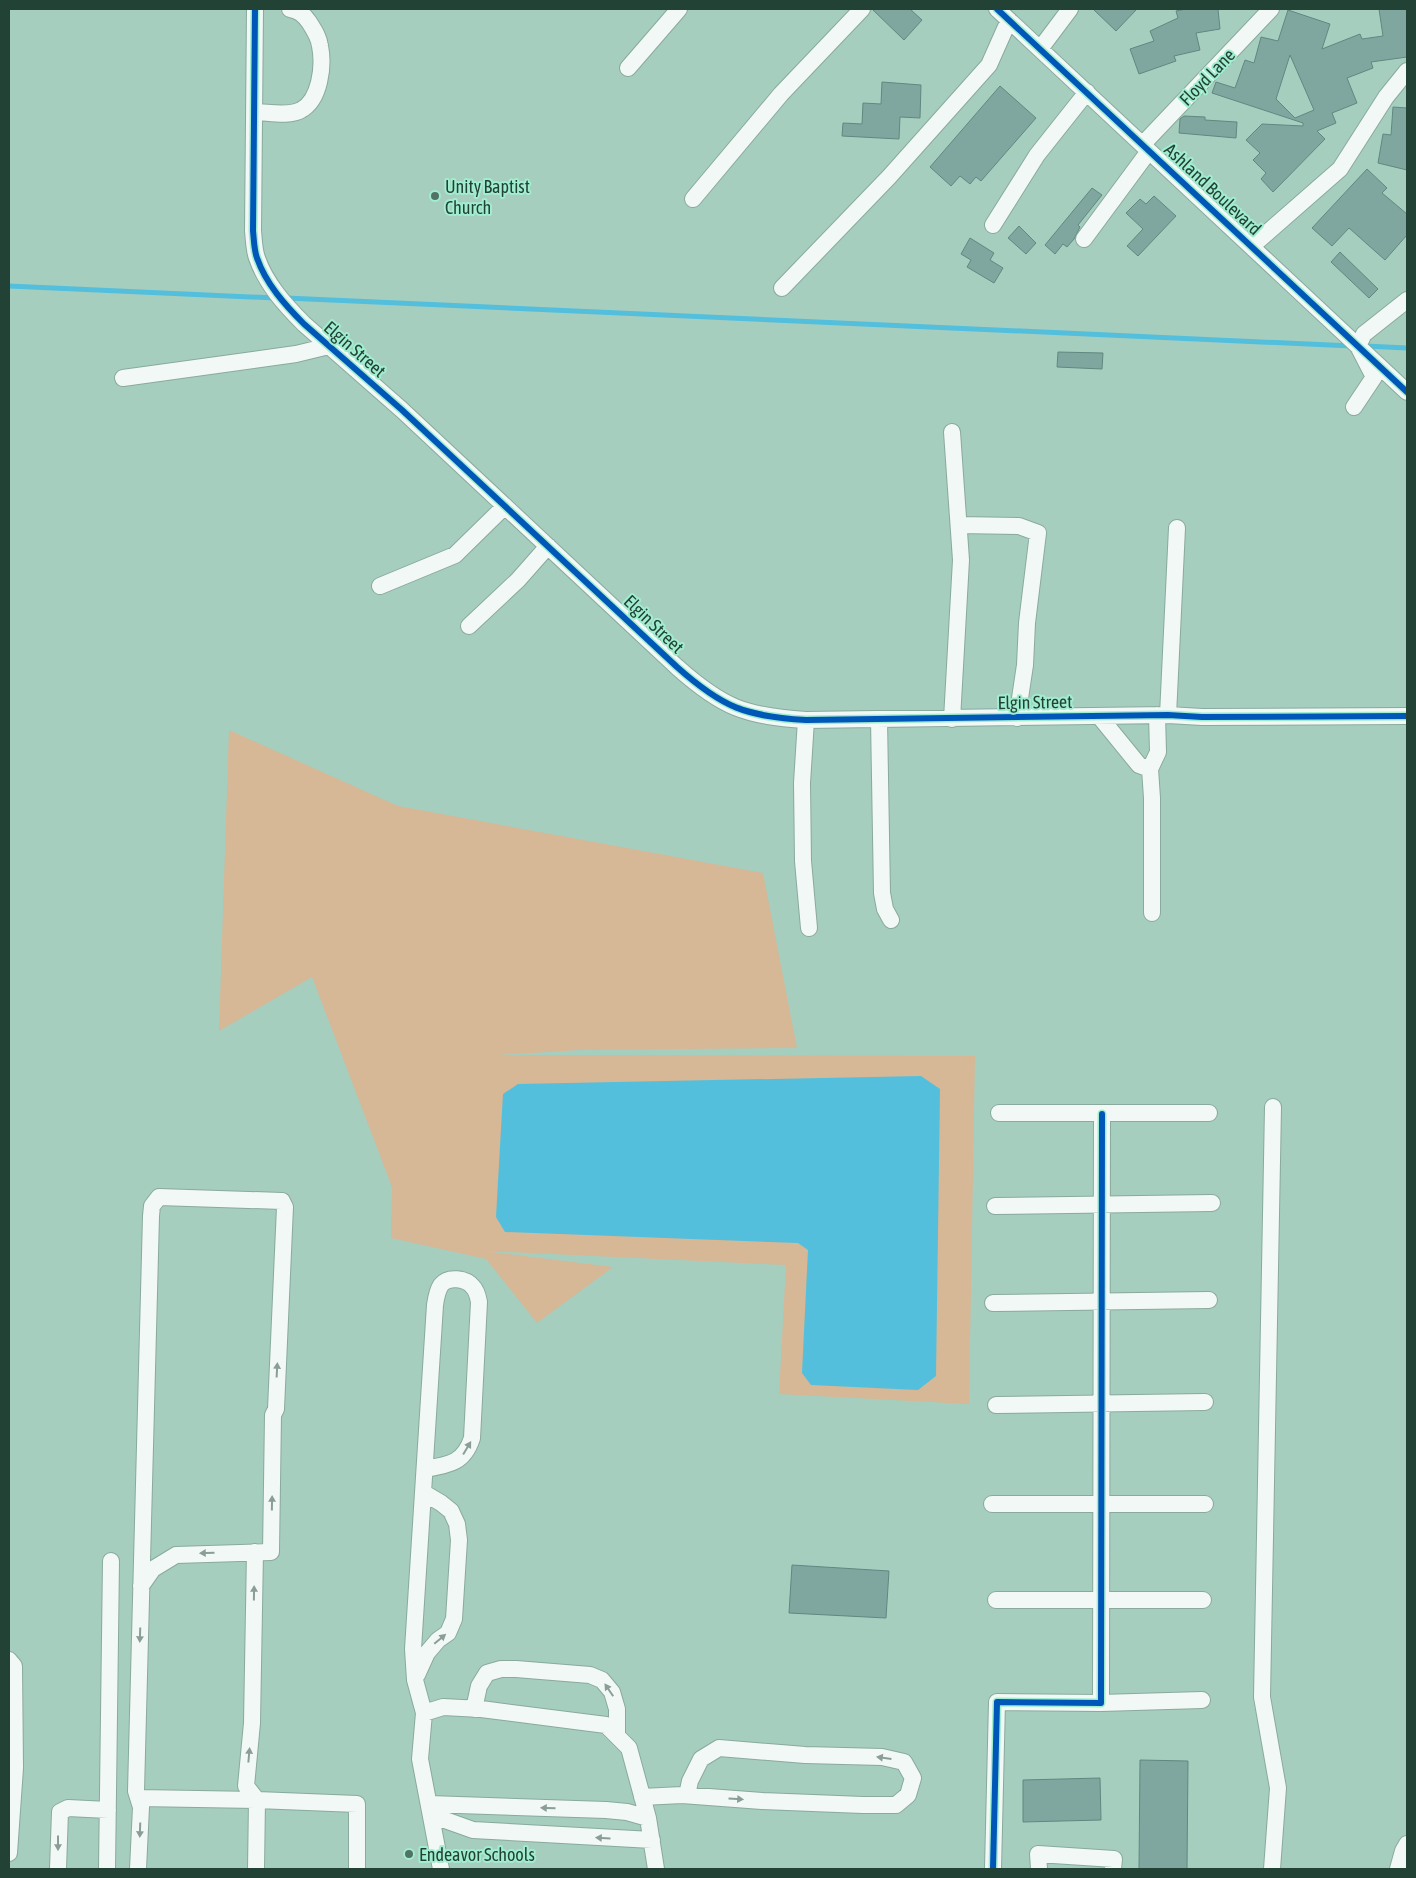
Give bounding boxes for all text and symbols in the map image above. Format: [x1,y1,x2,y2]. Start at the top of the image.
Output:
street label: Floyd Lane [1175,44,1239,110]
street label: Ashland Boulevard [1160,139,1266,239]
place label: Unity Baptist Church [445,176,530,218]
marker: Unity Baptist Church [429,190,441,202]
street label: Elgin Street [320,317,390,381]
street label: Elgin Street [620,590,688,658]
street label: Elgin Street [997,691,1073,713]
one-way arrow [274,1362,282,1378]
one-way arrow [462,1442,471,1455]
one-way arrow [268,1495,276,1511]
one-way arrow [198,1549,214,1557]
one-way arrow [251,1584,259,1600]
one-way arrow [136,1627,144,1643]
one-way arrow [434,1633,446,1645]
one-way arrow [604,1683,614,1697]
one-way arrow [245,1747,253,1763]
one-way arrow [876,1754,892,1762]
one-way arrow [728,1795,744,1803]
one-way arrow [540,1804,556,1812]
one-way arrow [136,1822,144,1838]
one-way arrow [595,1833,611,1841]
one-way arrow [54,1835,62,1851]
place label: Endeavor Schools [419,1844,535,1865]
marker: Endeavor Schools [403,1848,415,1860]

